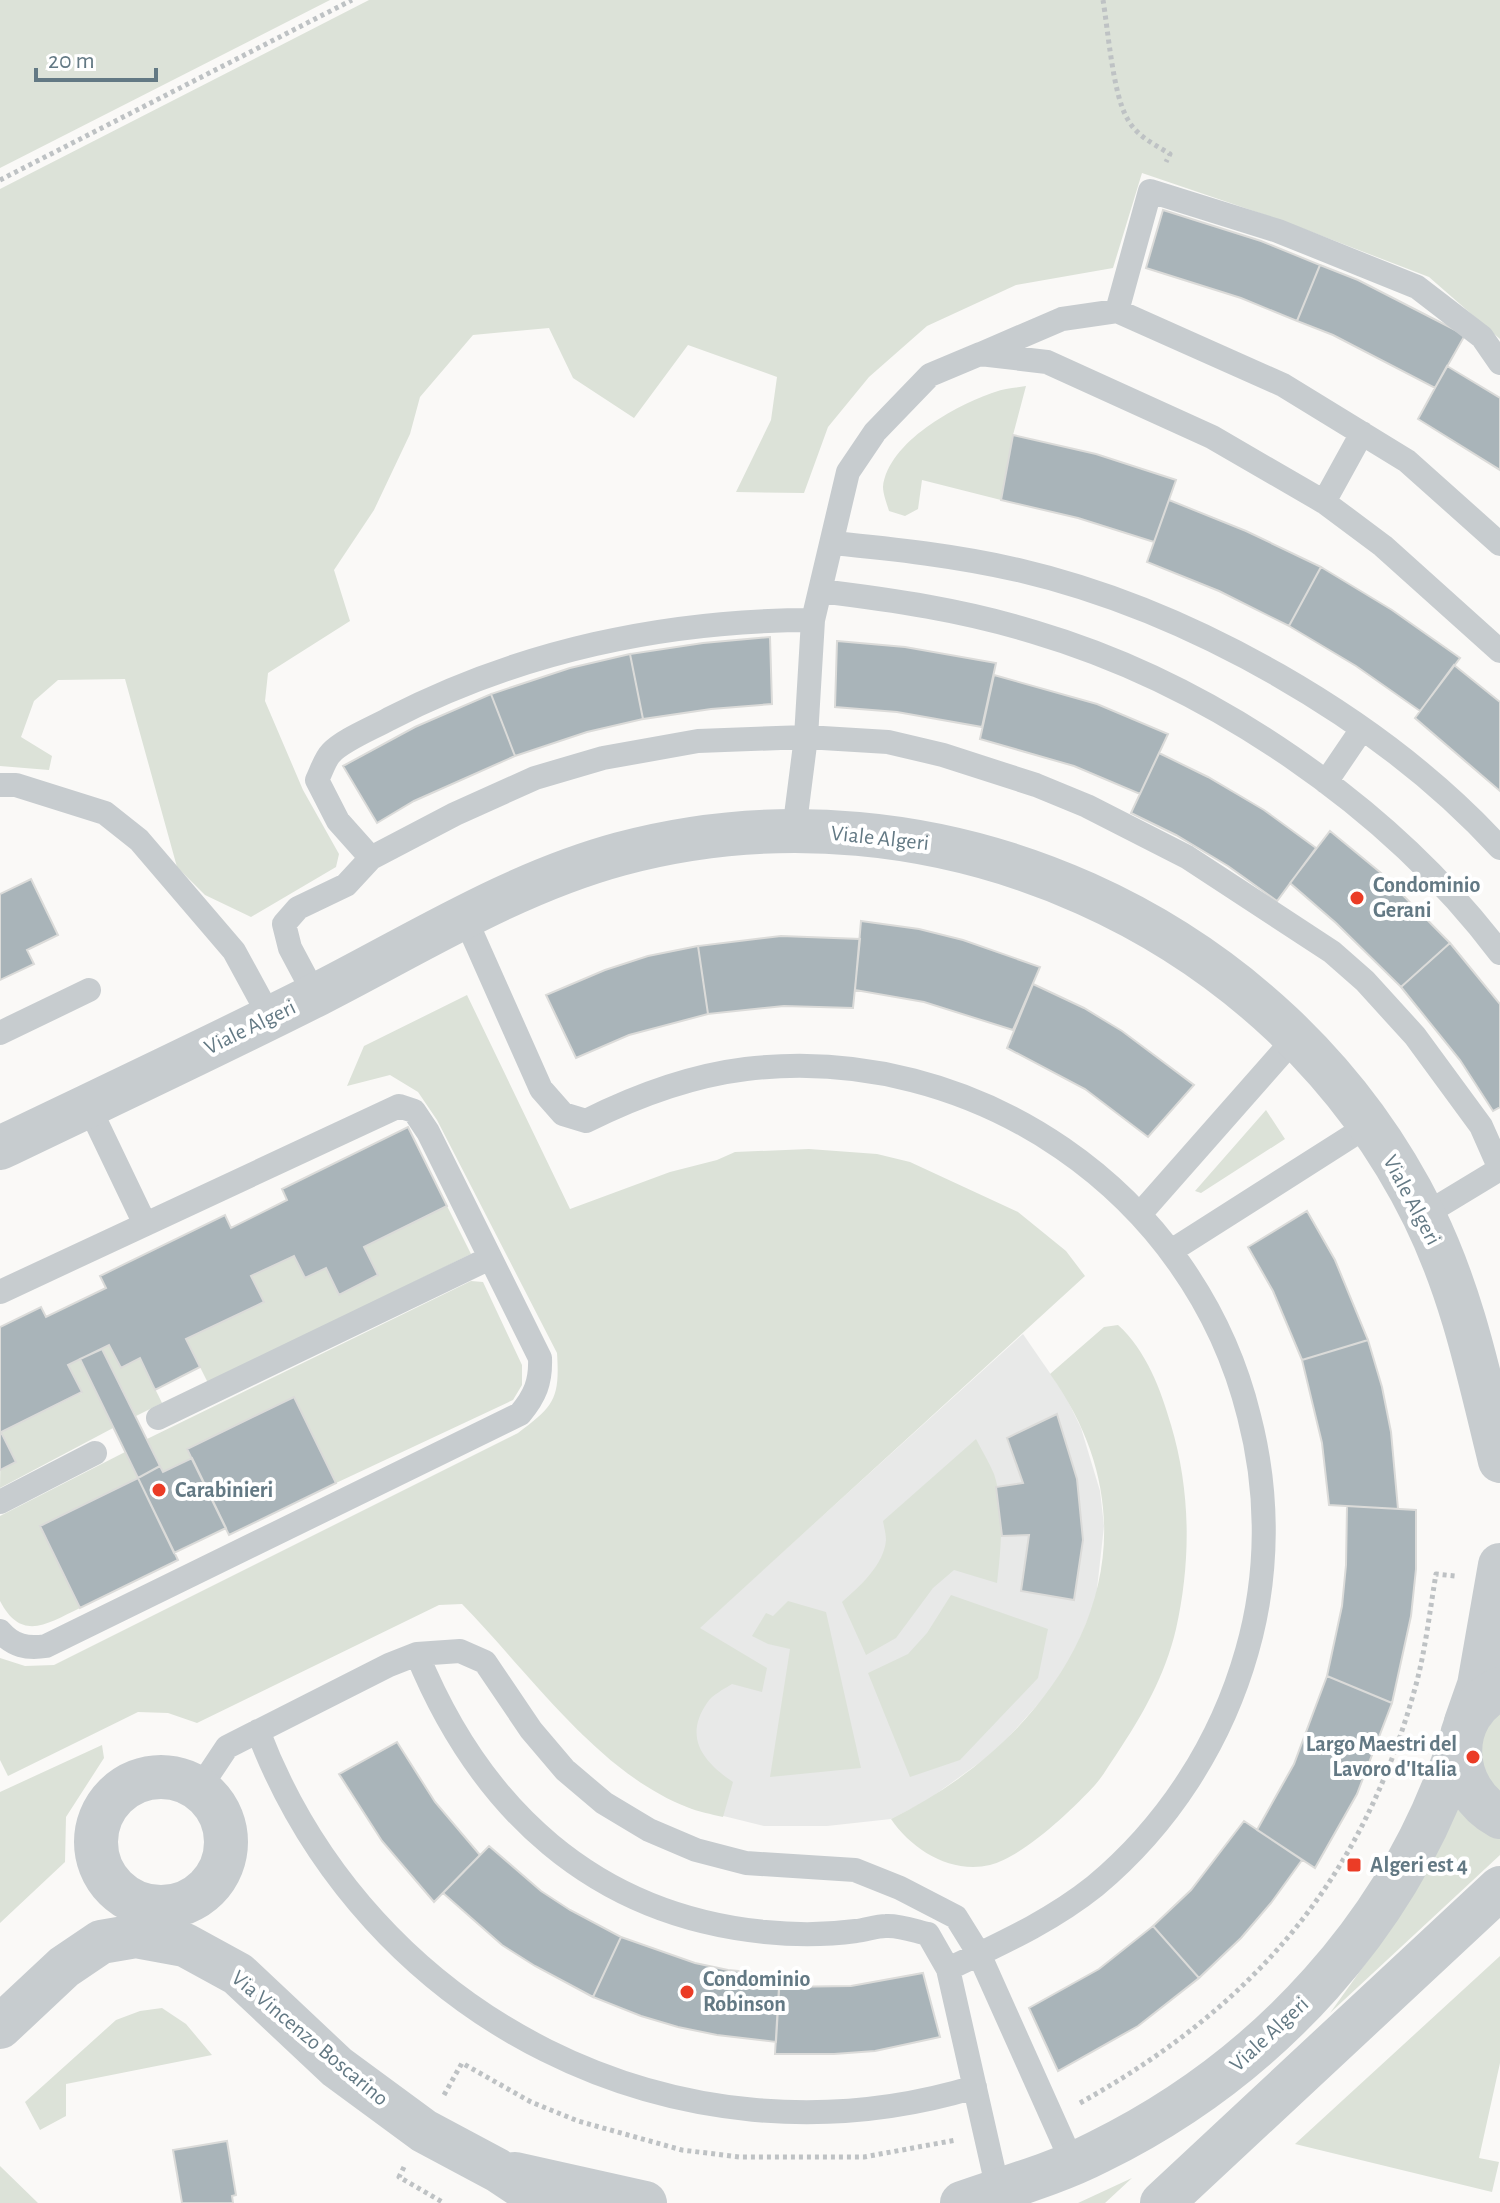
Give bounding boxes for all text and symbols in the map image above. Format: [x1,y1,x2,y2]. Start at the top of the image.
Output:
scale bar [36,32,156,82]
text: 20 m [48,49,95,73]
street label: Viale Algeri [830,822,930,854]
place label: Condominio Gerani [1373,874,1481,921]
marker: Condominio Gerani [1348,889,1366,907]
street label: Viale Algeri [201,996,299,1058]
street label: Viale Algeri [1379,1151,1445,1249]
place label: Carabinieri [175,1479,273,1501]
marker: Carabinieri [150,1481,168,1499]
place label: Largo Maestri del Lavoro d'Italia [1306,1733,1457,1780]
marker: Largo Maestri del Lavoro d'Italia [1464,1748,1482,1766]
place label: Algeri est 4 [1370,1854,1468,1876]
marker: Algeri est 4 [1345,1856,1363,1874]
street label: Via Vincenzo Boscarino [227,1966,393,2110]
place label: Condominio Robinson [703,1968,811,2015]
marker: Condominio Robinson [678,1983,696,2001]
street label: Viale Algeri [1225,1992,1313,2076]

